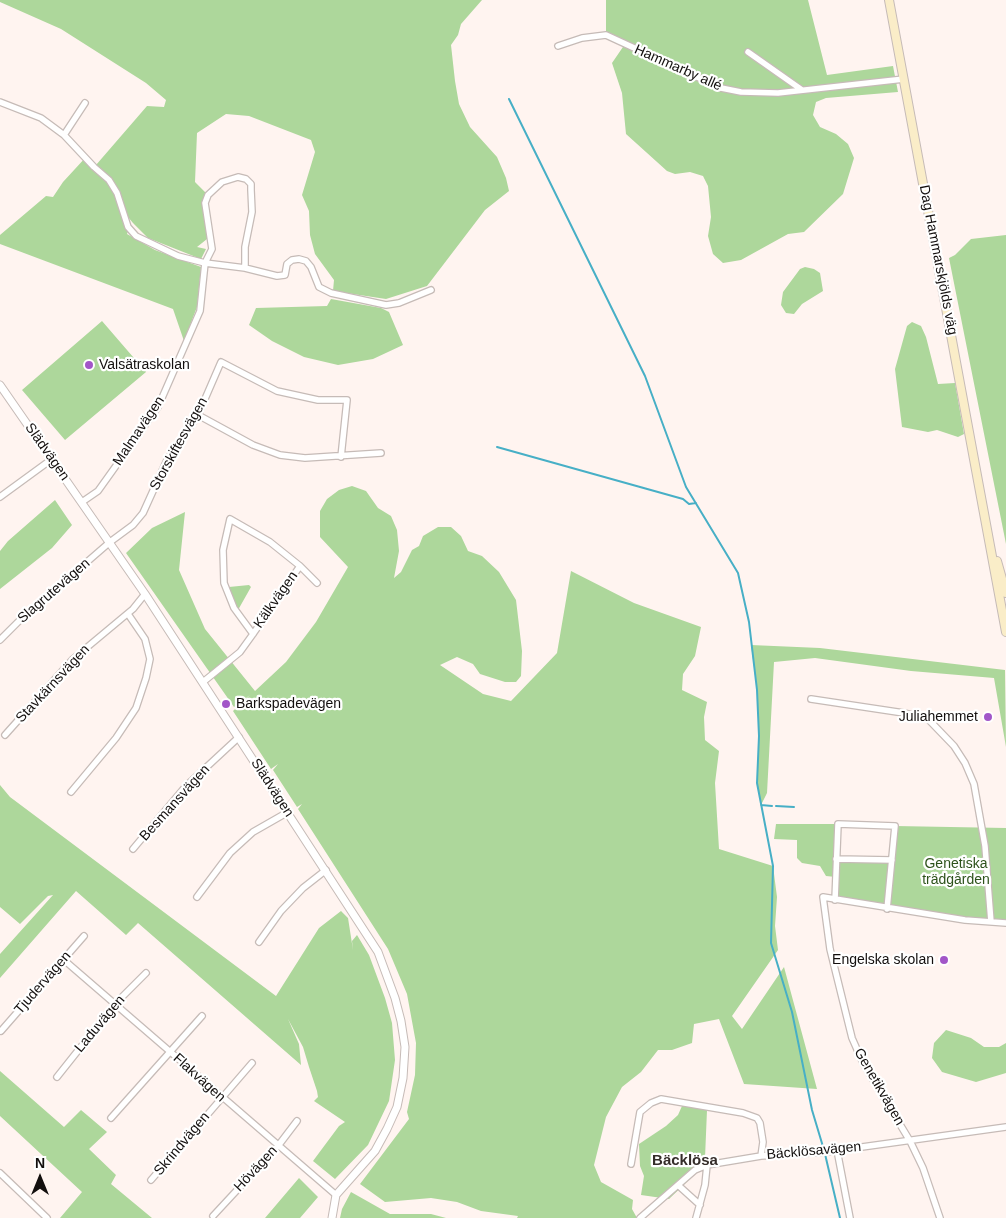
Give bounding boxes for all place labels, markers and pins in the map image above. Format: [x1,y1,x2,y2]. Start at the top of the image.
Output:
place label: Valsätraskolan [99,357,190,373]
marker: Valsätraskolan [83,359,95,371]
place label: Barkspadevägen [236,696,341,712]
marker: Barkspadevägen [220,698,232,710]
place label: Juliahemmet [899,709,978,725]
marker: Juliahemmet [982,711,994,723]
place label: Engelska skolan [832,952,934,968]
marker: Engelska skolan [938,954,950,966]

